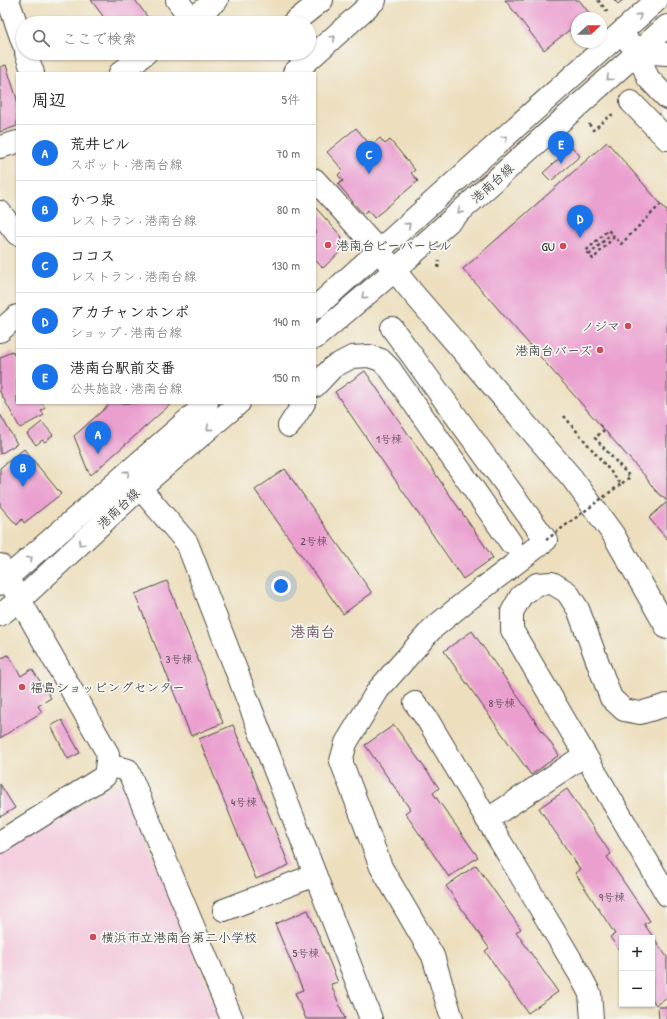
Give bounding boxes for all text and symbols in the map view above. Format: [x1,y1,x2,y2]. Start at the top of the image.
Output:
north arrow [571,12,607,48]
one-way arrow [634,13,642,21]
search box [16,16,316,60]
icon: search [30,27,52,49]
text: ここで検索 [62,28,137,49]
one-way arrow [328,35,336,42]
one-way arrow [606,73,614,80]
text: 周辺 [32,88,66,111]
text: 5件 [282,90,300,108]
pin: E [548,131,574,164]
text: 荒井ビル [70,133,130,154]
one-way arrow [500,135,507,142]
pin: C [356,141,382,174]
text: A [42,144,48,162]
text: 70 m [276,144,300,162]
text: スポット · 港南台線 [70,155,183,173]
street label: 港南台線 [467,158,518,207]
text: かつ泉 [70,189,115,210]
text: B [42,200,48,218]
text: 80 m [277,200,300,218]
pin: D [567,205,593,238]
one-way arrow [457,206,465,214]
text: レストラン · 港南台線 [70,211,197,229]
one-way arrow [404,223,411,230]
place label: 港南台ビーバービル [336,236,452,254]
place label: GU [542,237,555,255]
marker: 港南台ビーバービル [323,240,333,250]
marker: GU [558,241,568,251]
text: ココス [70,245,115,266]
text: C [41,256,49,274]
text: 130 m [272,256,300,274]
text: レストラン · 港南台線 [70,267,197,285]
one-way arrow [361,291,369,298]
text: アカチャンホンポ [70,301,189,322]
text: D [42,312,48,330]
text: 140 m [273,312,300,330]
place label: ノジマ [581,317,620,335]
marker: ノジマ [623,321,633,331]
text: ショップ · 港南台線 [70,323,182,341]
place label: 港南台バーズ [515,341,592,359]
marker: 港南台バーズ [595,345,605,355]
text: 港南台駅前交番 [70,357,175,378]
text: E [42,368,48,386]
text: 150 m [272,368,300,386]
text: 公共施設 · 港南台線 [70,379,183,397]
pin: A [85,421,111,454]
one-way arrow [207,424,214,431]
house number: 1号棟 [376,432,402,446]
pin: B [10,454,36,487]
one-way arrow [122,470,130,478]
street label: 港南台線 [93,483,144,532]
house number: 2号棟 [300,534,328,548]
one-way arrow [78,538,86,546]
one-way arrow [25,557,32,564]
your location [271,576,291,596]
district label: 港南台 [290,621,336,642]
house number: 3号棟 [166,652,192,666]
place label: 福島ショッピングセンター [30,678,185,696]
marker: 福島ショッピングセンター [17,682,27,692]
house number: 8号棟 [489,696,515,710]
house number: 4号棟 [231,795,257,809]
house number: 9号棟 [599,890,625,904]
place label: 横浜市立港南台第二小学校 [101,928,257,946]
marker: 横浜市立港南台第二小学校 [88,932,98,942]
map controls [619,935,655,1007]
button: + [619,935,655,971]
house number: 5号棟 [293,946,319,960]
button: − [619,971,655,1007]

